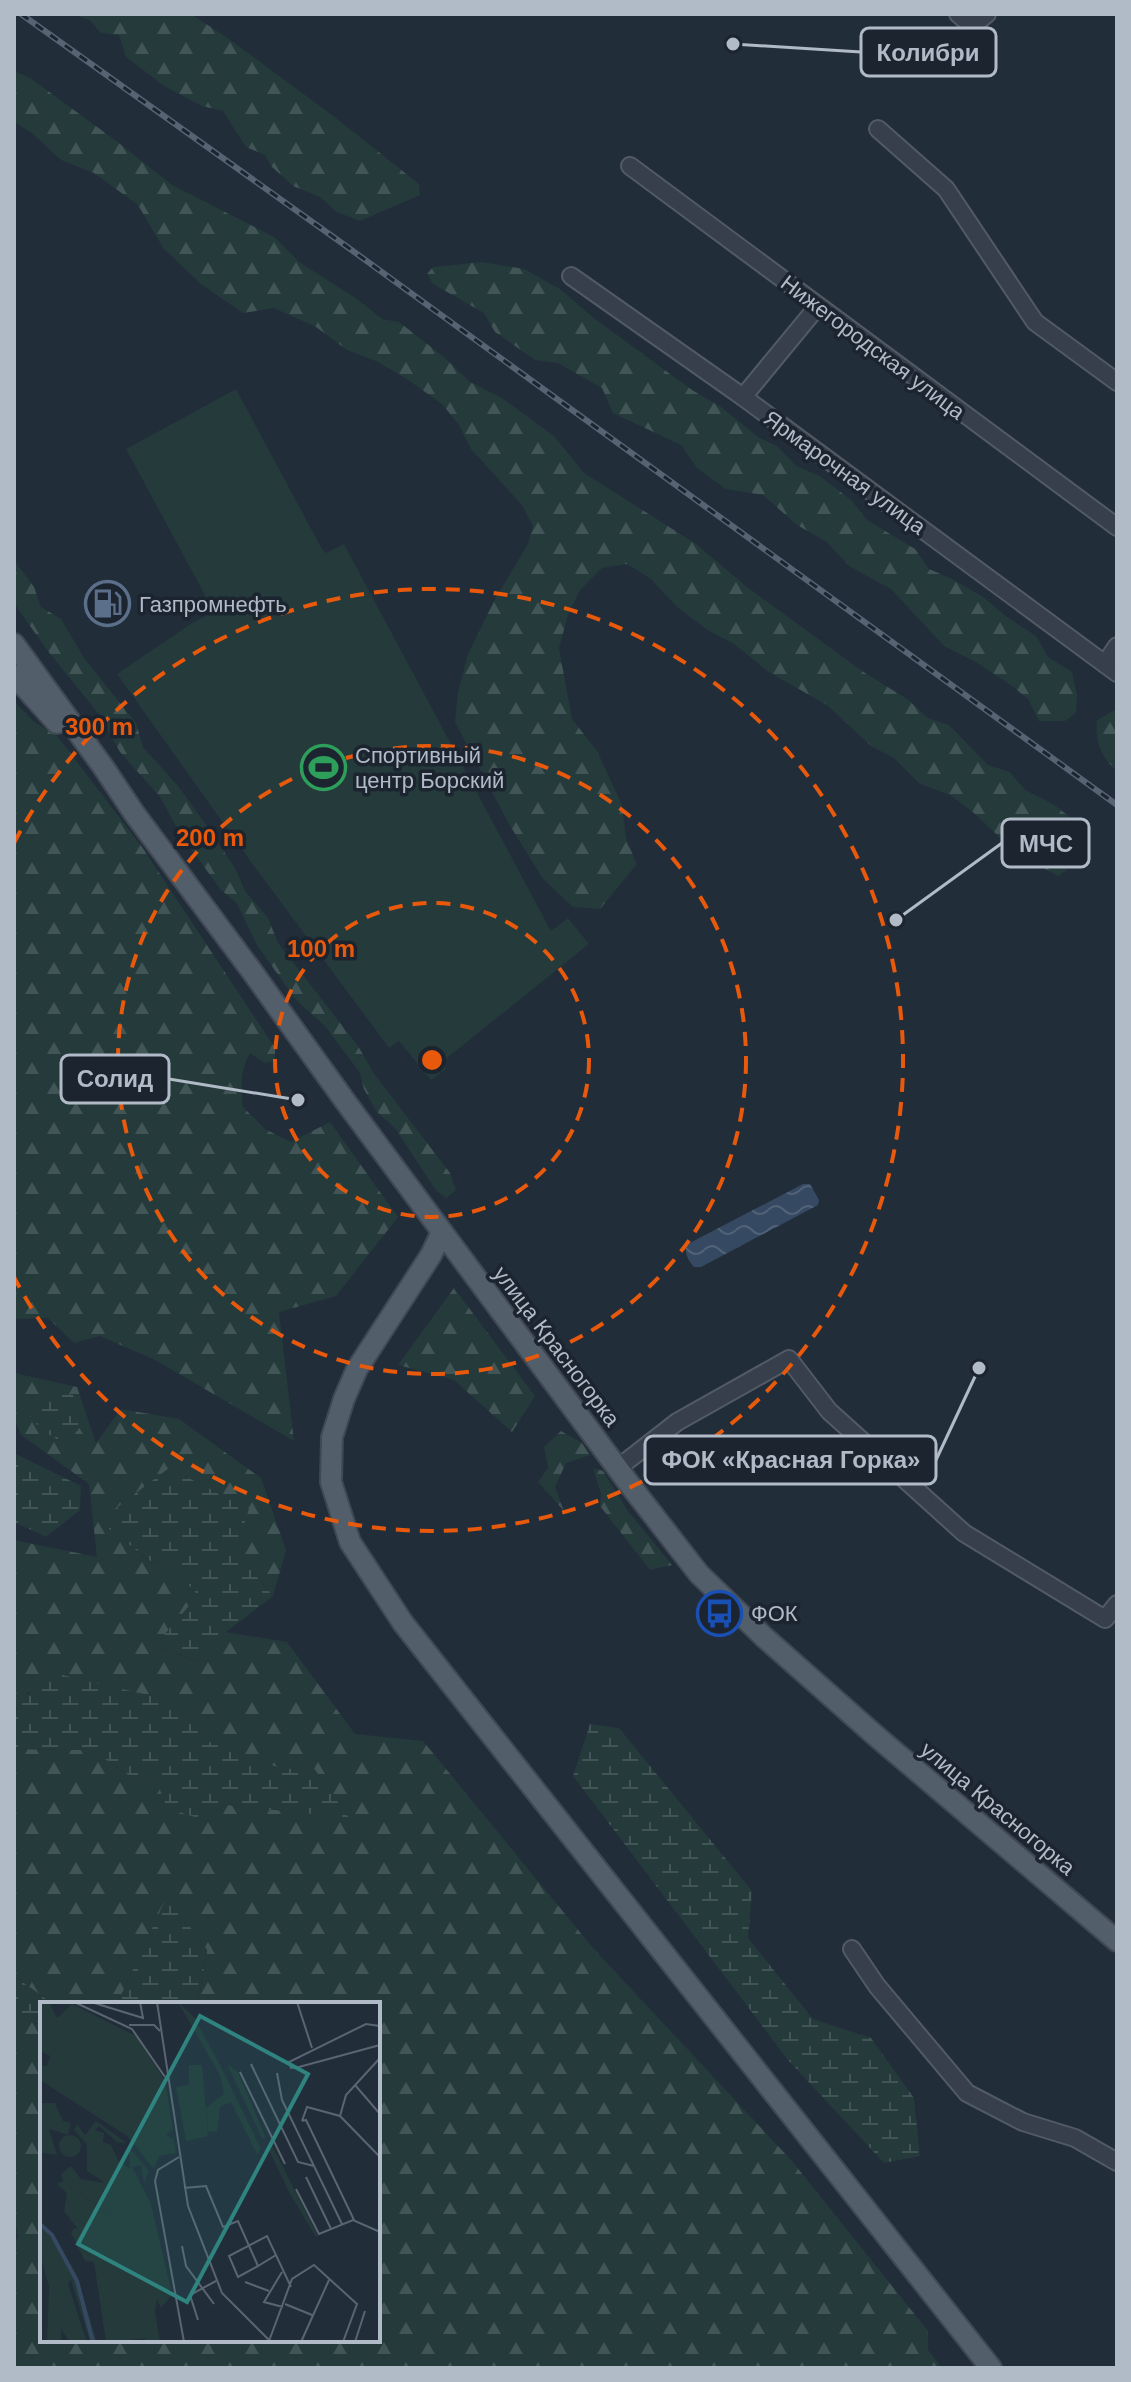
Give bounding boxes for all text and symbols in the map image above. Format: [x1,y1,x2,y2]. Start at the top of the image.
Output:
callout: Колибри [861,28,996,76]
text: Колибри [877,39,979,66]
street label: Нижегородская улица [776,270,970,425]
street label: Ярмарочная улица [759,405,931,540]
fuel station icon: Газпромнефть [84,580,132,628]
place label: Газпромнефть [139,592,287,617]
text: 300 m [65,713,133,740]
place label: Спортивный центр Борский [355,743,504,793]
sports icon: Спортивный центр Борский [300,744,348,792]
callout: МЧС [1002,819,1089,867]
text: 200 m [176,824,244,851]
text: МЧС [1019,830,1073,857]
text: 100 m [287,935,355,962]
centre of rings [418,1046,446,1074]
callout: Солид [61,1055,169,1103]
text: Солид [77,1065,153,1092]
street label: улица Красногорка [488,1261,625,1432]
callout: ФОК «Красная Горка» [645,1436,936,1484]
text: ФОК «Красная Горка» [662,1446,920,1473]
bus stop icon: ФОК [696,1589,744,1637]
place label: ФОК [751,1601,798,1626]
street label: улица Красногорка [915,1737,1080,1881]
inset map [40,2002,380,2342]

